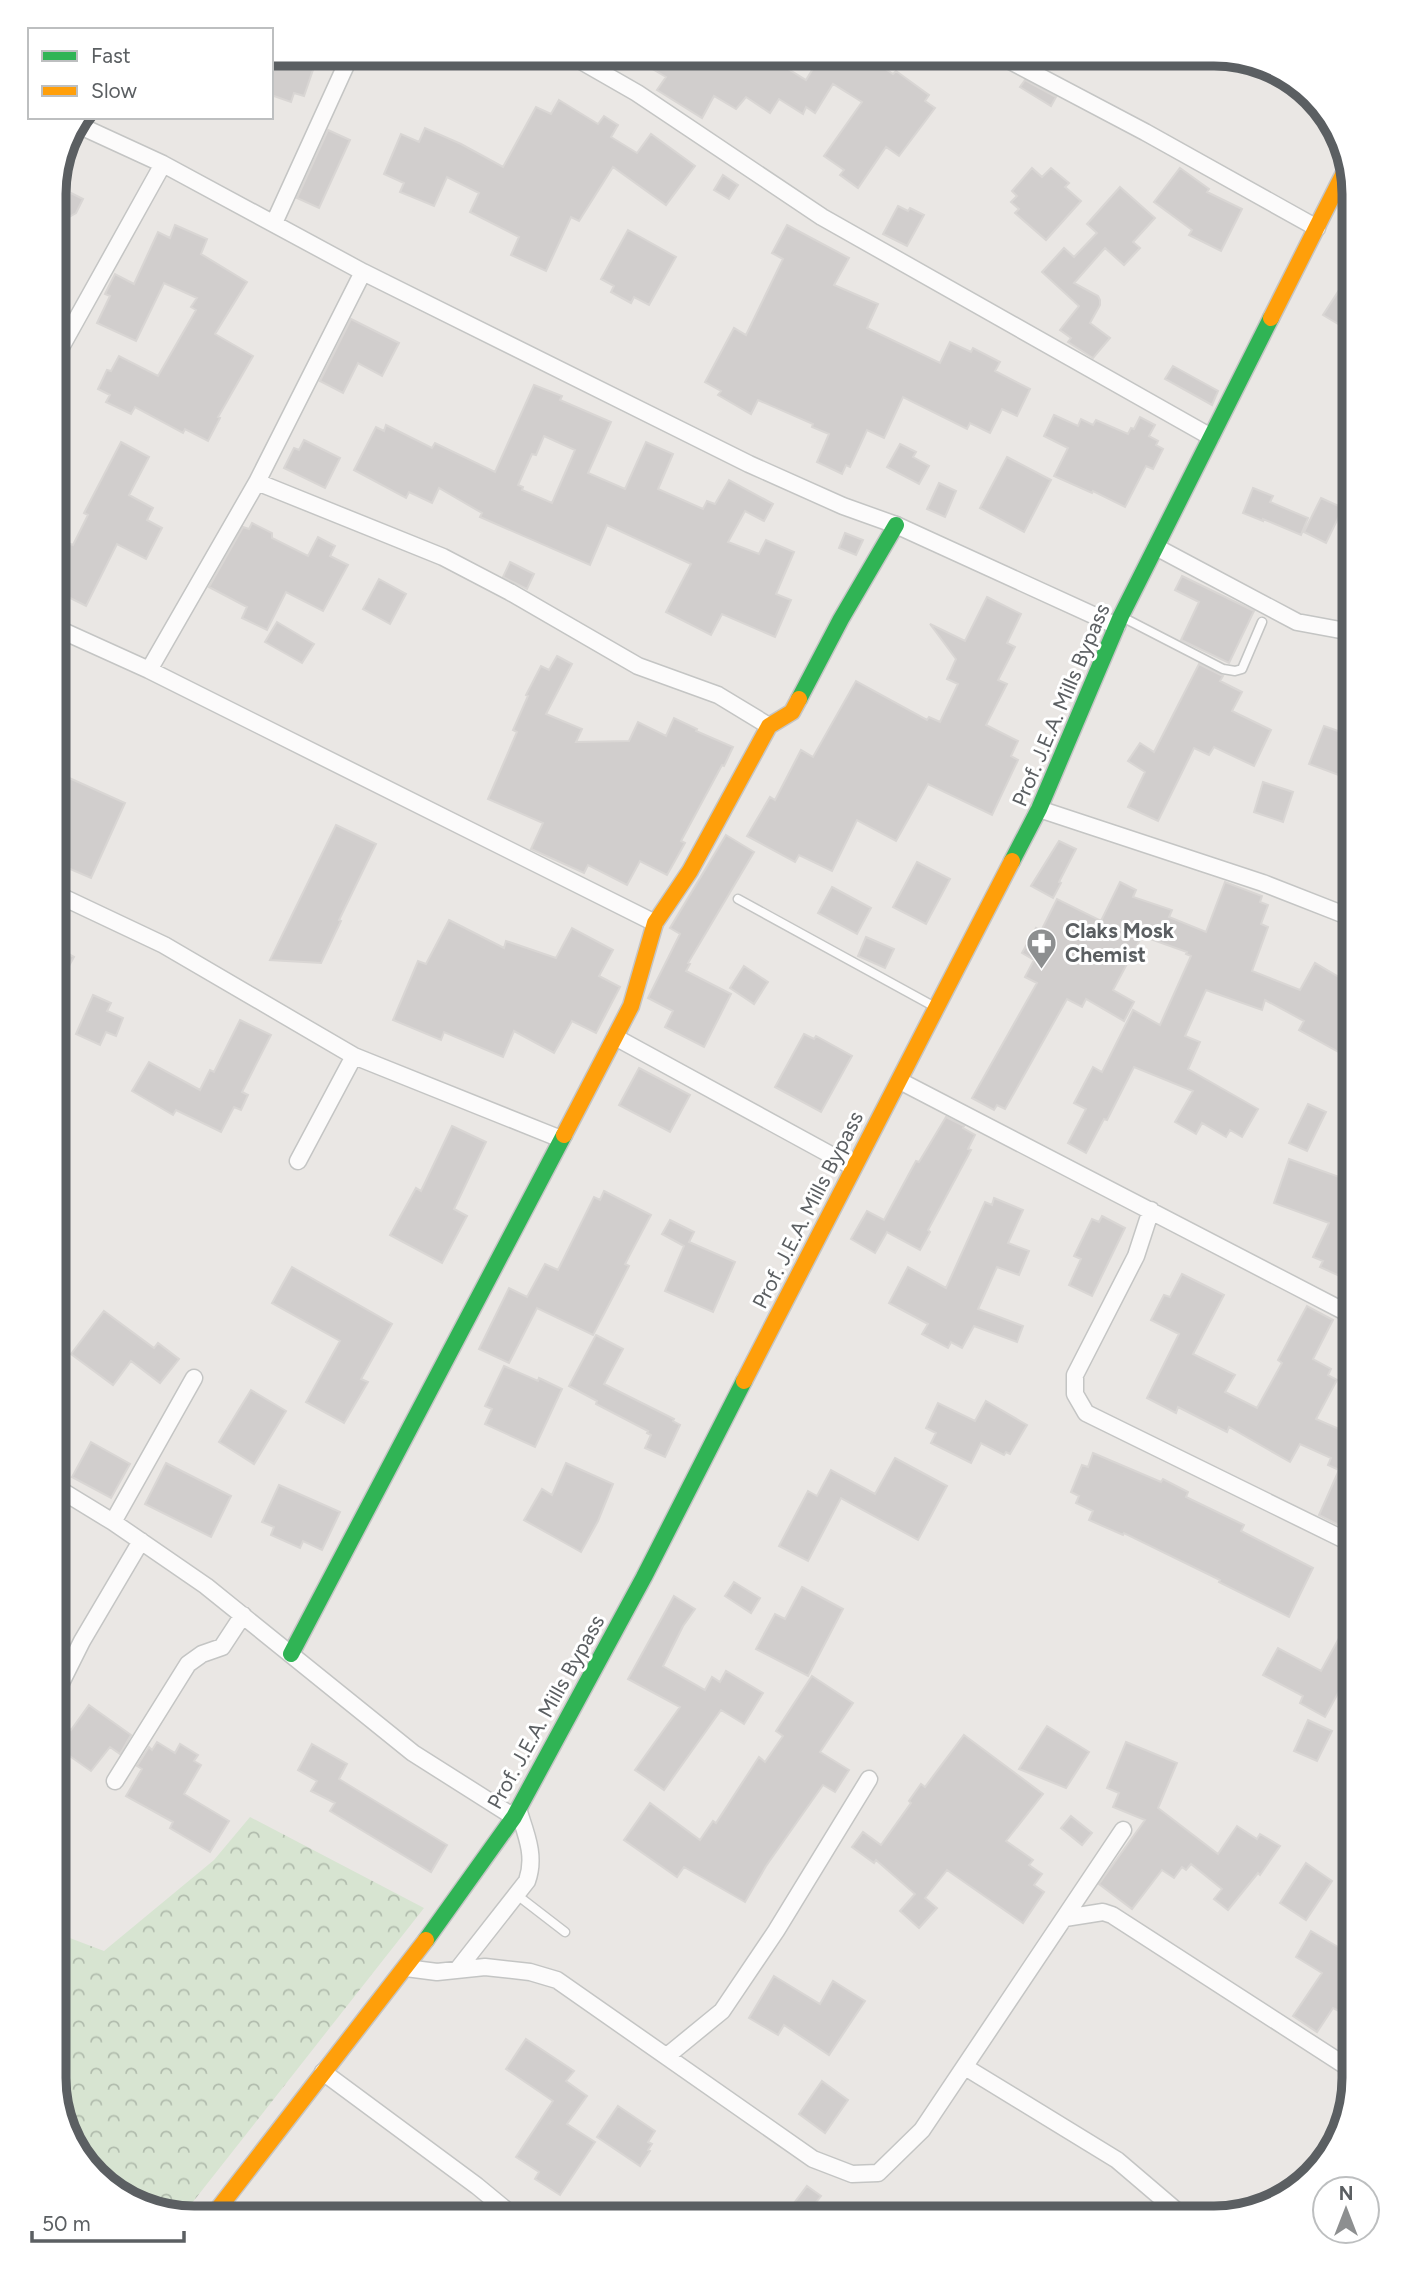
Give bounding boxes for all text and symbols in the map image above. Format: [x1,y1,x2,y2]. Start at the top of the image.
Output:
legend [28,28,273,119]
text: Fast [91,43,131,68]
text: Slow [91,78,137,103]
street label: Prof. J.E.A. Mills Bypass [1006,600,1115,810]
place label: Claks Mosk Chemist [1065,918,1175,967]
pharmacy icon: Claks Mosk Chemist [1025,926,1059,970]
street label: Prof. J.E.A. Mills Bypass [747,1107,868,1312]
street label: Prof. J.E.A. Mills Bypass [482,1610,609,1813]
north arrow [1311,2175,1381,2245]
text: N [1339,2182,1353,2205]
scale bar [32,2200,184,2244]
text: 50 m [42,2211,91,2236]

